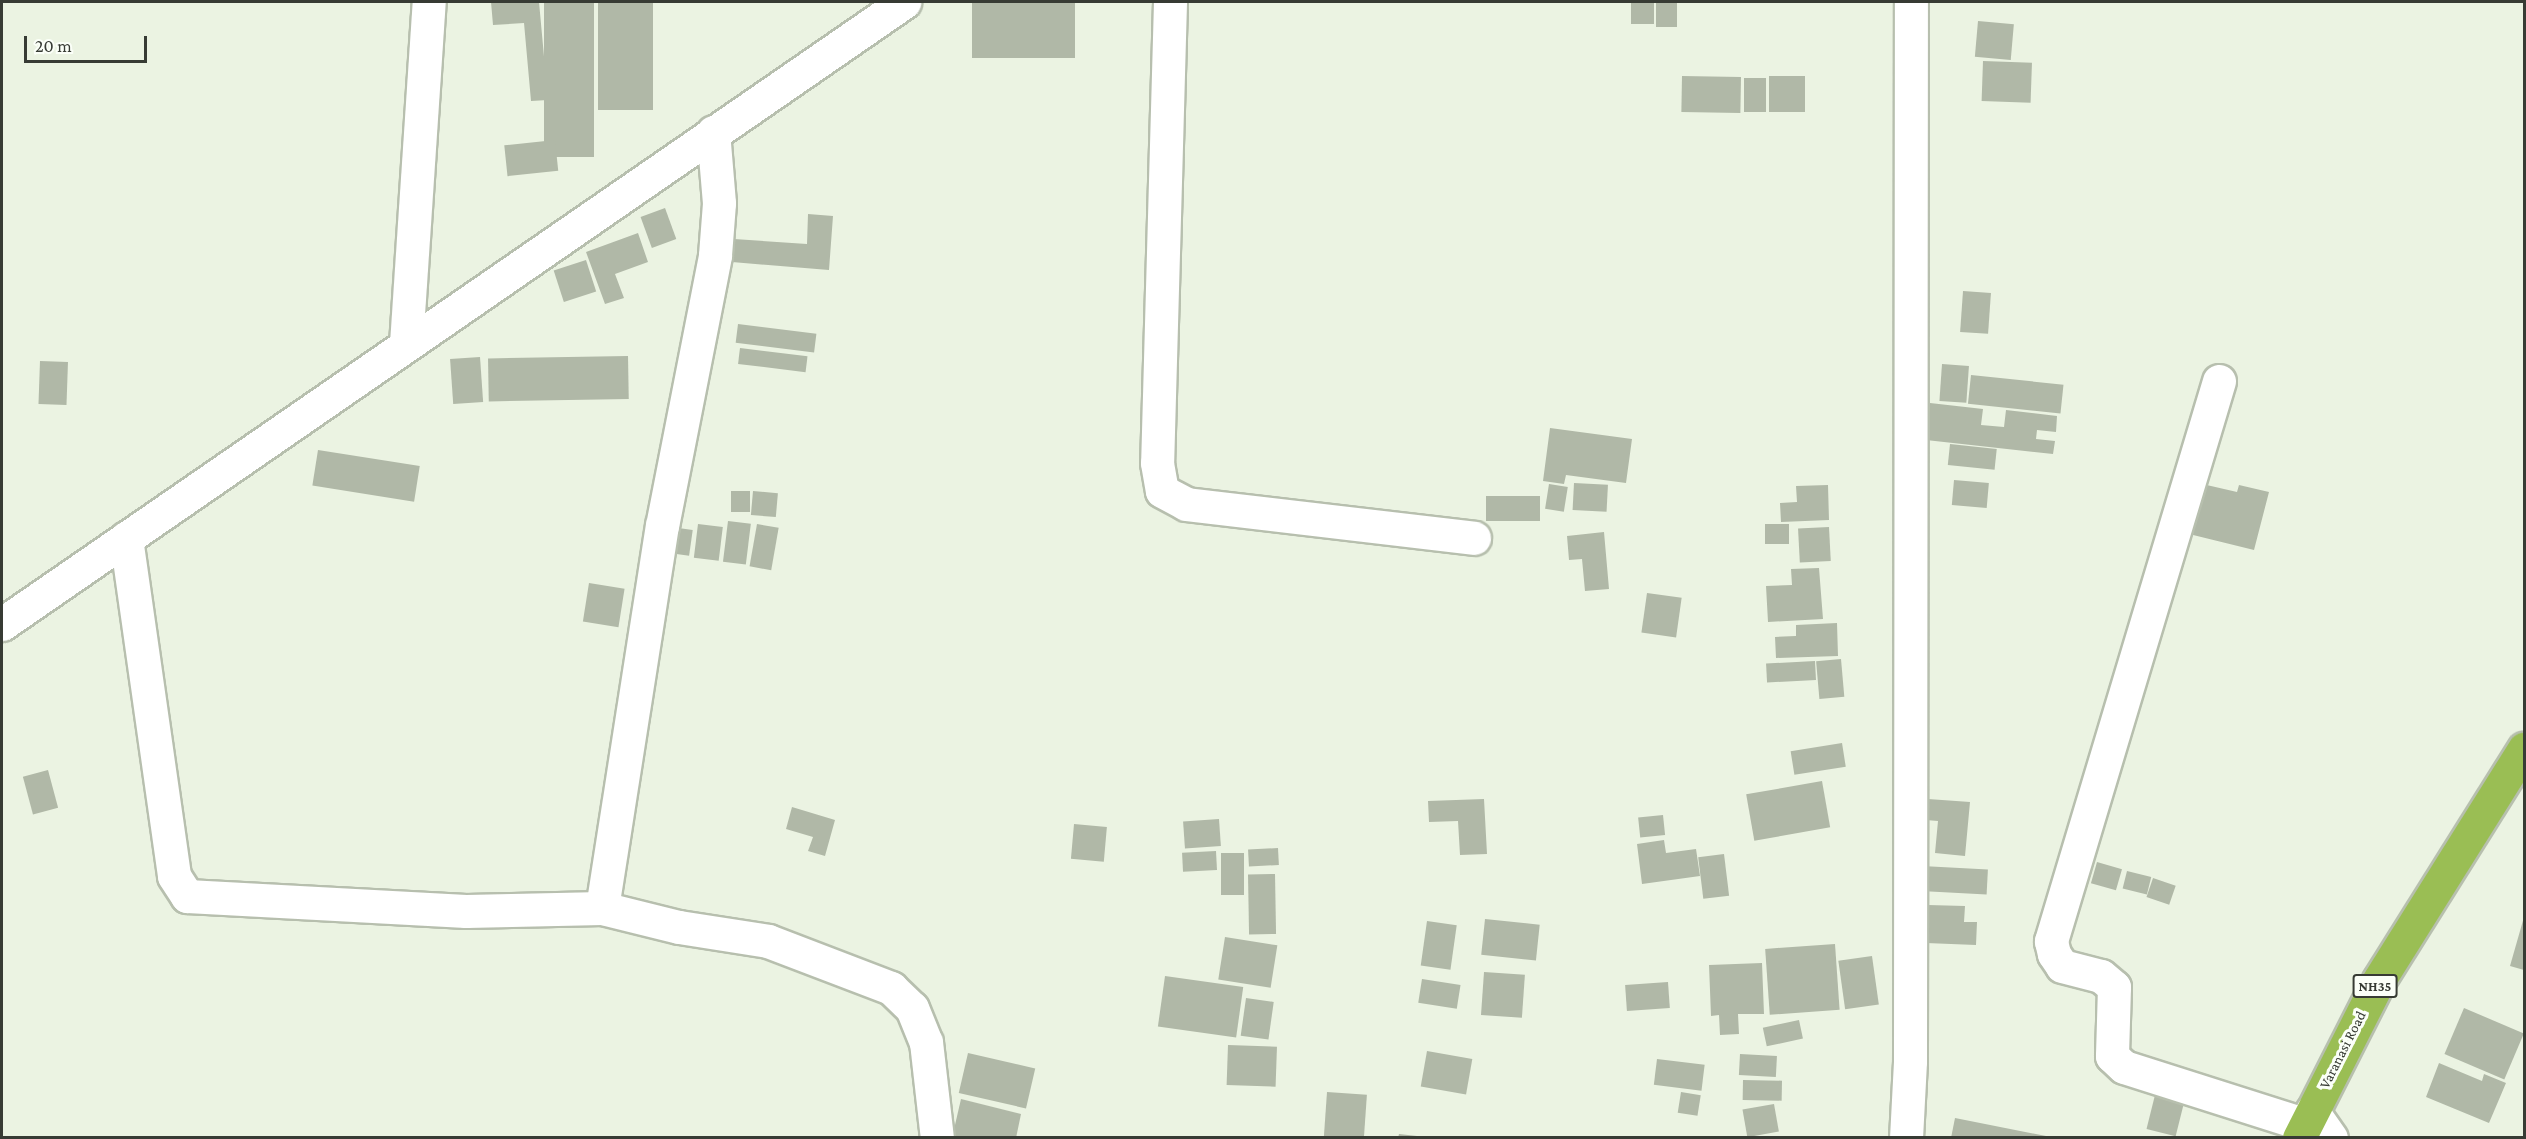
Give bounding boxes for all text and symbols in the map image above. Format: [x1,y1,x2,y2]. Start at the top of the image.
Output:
scale bar [27,24,150,62]
text: 20 m [35,36,72,56]
road number: NH35 [2352,975,2398,997]
street label: Varanasi Road [2316,1008,2370,1092]

